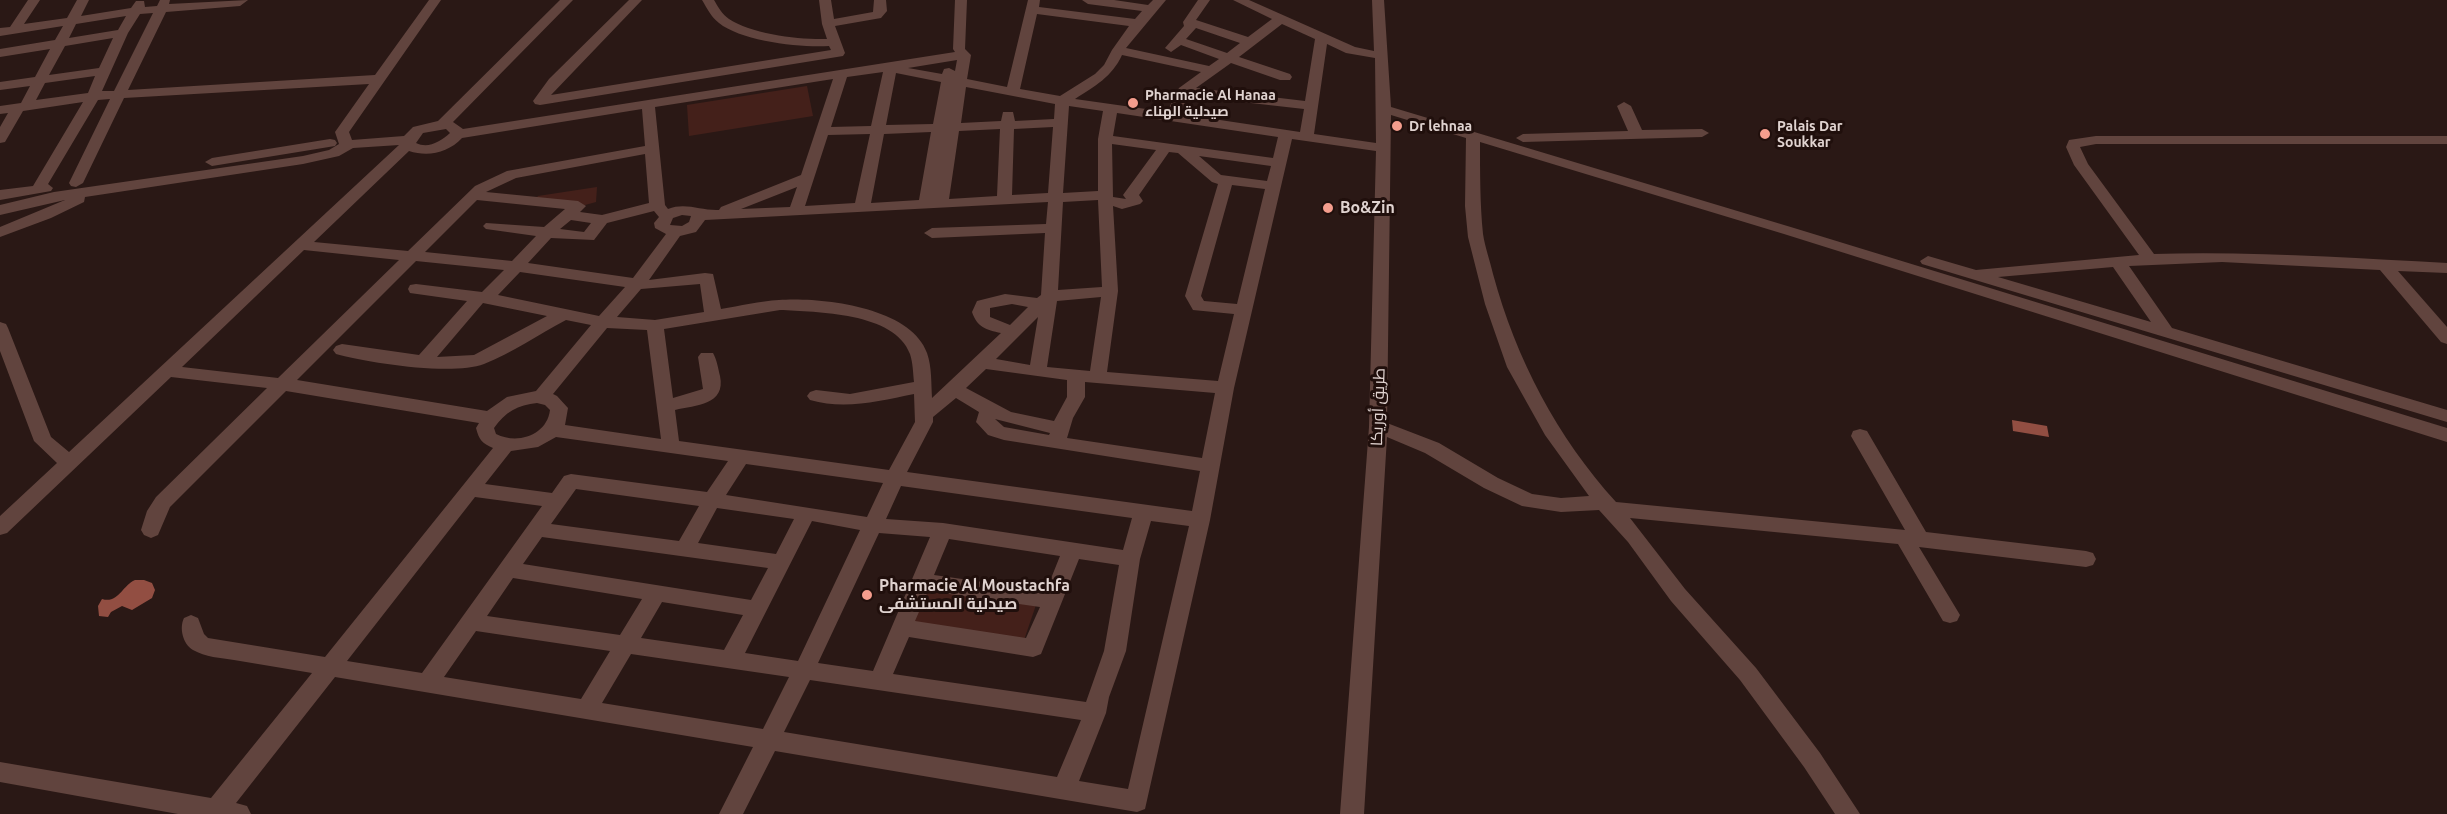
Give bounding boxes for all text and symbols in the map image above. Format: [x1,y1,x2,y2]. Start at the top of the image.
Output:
place label: Pharmacie Al Hanaa صيدلية الهناء [1145,87,1276,120]
marker: Pharmacie Al Hanaa صيدلية الهناء [1126,96,1140,110]
place label: Dr lehnaa [1409,118,1472,134]
place label: Palais Dar Soukkar [1777,118,1843,150]
marker: Dr lehnaa [1390,119,1404,133]
marker: Palais Dar Soukkar [1758,127,1772,141]
place label: Bo&Zin [1340,198,1395,218]
marker: Bo&Zin [1321,201,1335,215]
street label: طريق أوريكا [1367,368,1389,446]
place label: Pharmacie Al Moustachfa صيدلية المستشفى [879,576,1070,614]
marker: Pharmacie Al Moustachfa صيدلية المستشفى [860,588,874,602]

